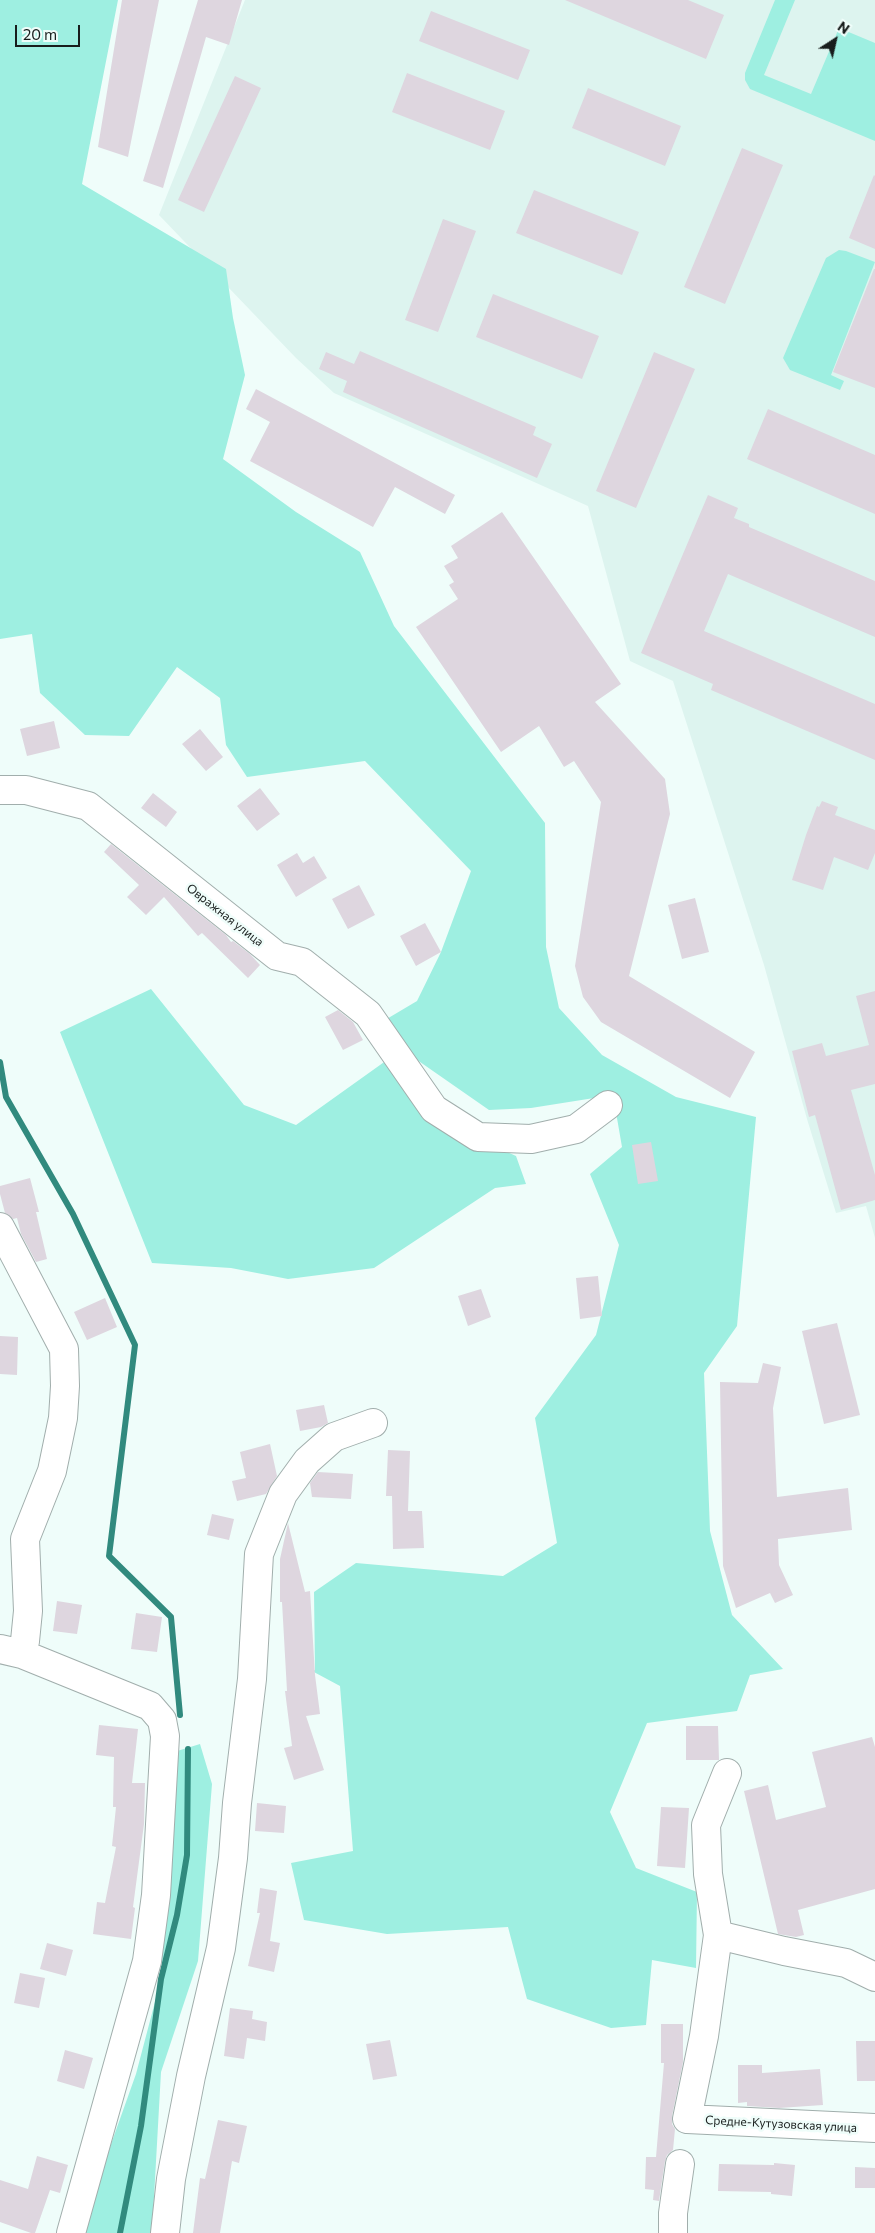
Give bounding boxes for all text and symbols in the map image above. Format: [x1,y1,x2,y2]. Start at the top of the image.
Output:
scale bar [18,15,82,47]
north arrow [810,15,860,65]
text: N [835,17,853,37]
text: 20 m [23,25,57,43]
street label: Овражная улица [184,881,266,949]
street label: Средне-Кутузовская улица [705,2113,857,2135]

